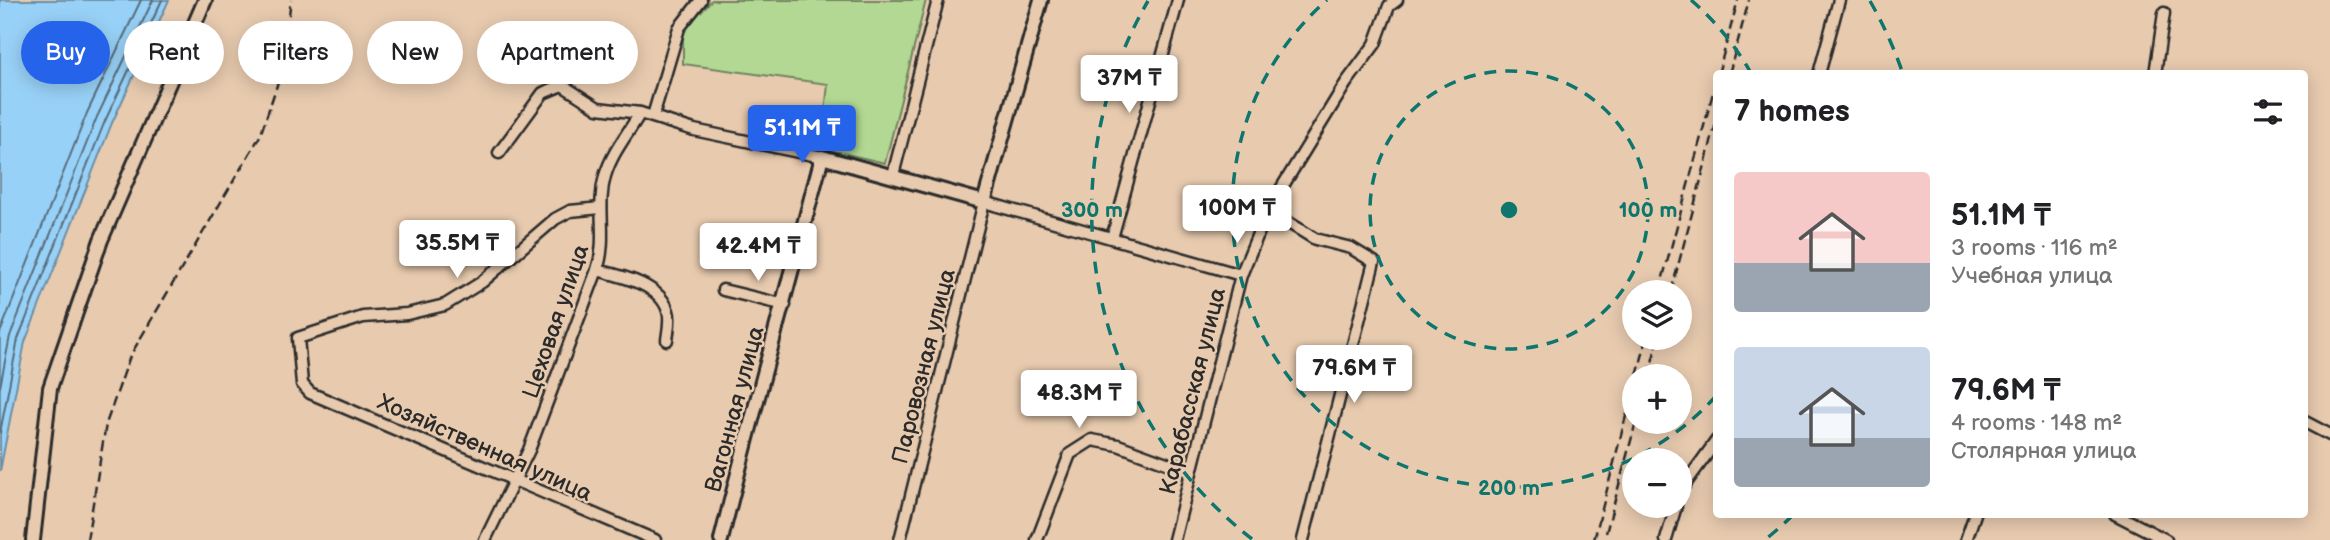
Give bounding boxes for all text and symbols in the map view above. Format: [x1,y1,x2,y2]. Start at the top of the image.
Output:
chip: Buy [21,21,110,84]
chip: Rent [124,21,224,84]
chip: Filters [238,21,353,84]
chip: New [367,21,463,84]
chip: Apartment [477,21,638,84]
pin: 37M ₸ [1080,55,1178,115]
text: 37M ₸ [1097,64,1161,92]
icon: filters [2249,93,2287,131]
text: 7 homes [1734,94,1850,130]
pin: 51.1M ₸ [737,106,867,165]
text: 51.1M ₸ [764,114,840,142]
pin: 100M ₸ [1180,186,1294,245]
text: 100M ₸ [1199,194,1275,222]
text: 300 m [1061,198,1123,223]
centre of rings [1497,198,1521,222]
text: 100 m [1619,198,1677,223]
text: 51.1M ₸ [1951,198,2051,234]
icon: home [1790,200,1874,284]
pin: 35.5M ₸ [392,220,522,280]
pin: 42.4M ₸ [693,224,823,283]
text: 35.5M ₸ [415,229,499,257]
text: 42.4M ₸ [716,232,800,260]
text: 3 rooms · 116 m² [1951,234,2118,262]
street label: Цеховая улица [517,240,595,402]
text: Учебная улица [1951,262,2113,290]
street label: Паровозная улица [886,265,962,467]
map controls [1622,280,1692,518]
button: layers [1622,280,1692,350]
street label: Карабасская улица [1154,285,1232,497]
street label: Вагонная улица [699,323,771,495]
pin: 79.6M ₸ [1289,346,1419,405]
text: 79.6M ₸ [1312,354,1396,382]
button: + [1622,364,1692,434]
pin: 48.3M ₸ [1014,370,1144,430]
text: 79.6M ₸ [1951,373,2060,409]
icon: home [1790,375,1874,459]
text: 48.3M ₸ [1037,379,1121,407]
street label: Хозяйственная улица [373,388,597,508]
text: 4 rooms · 148 m² [1951,409,2122,437]
text: Столярная улица [1951,437,2137,465]
button: − [1622,448,1692,518]
text: 200 m [1478,476,1540,501]

